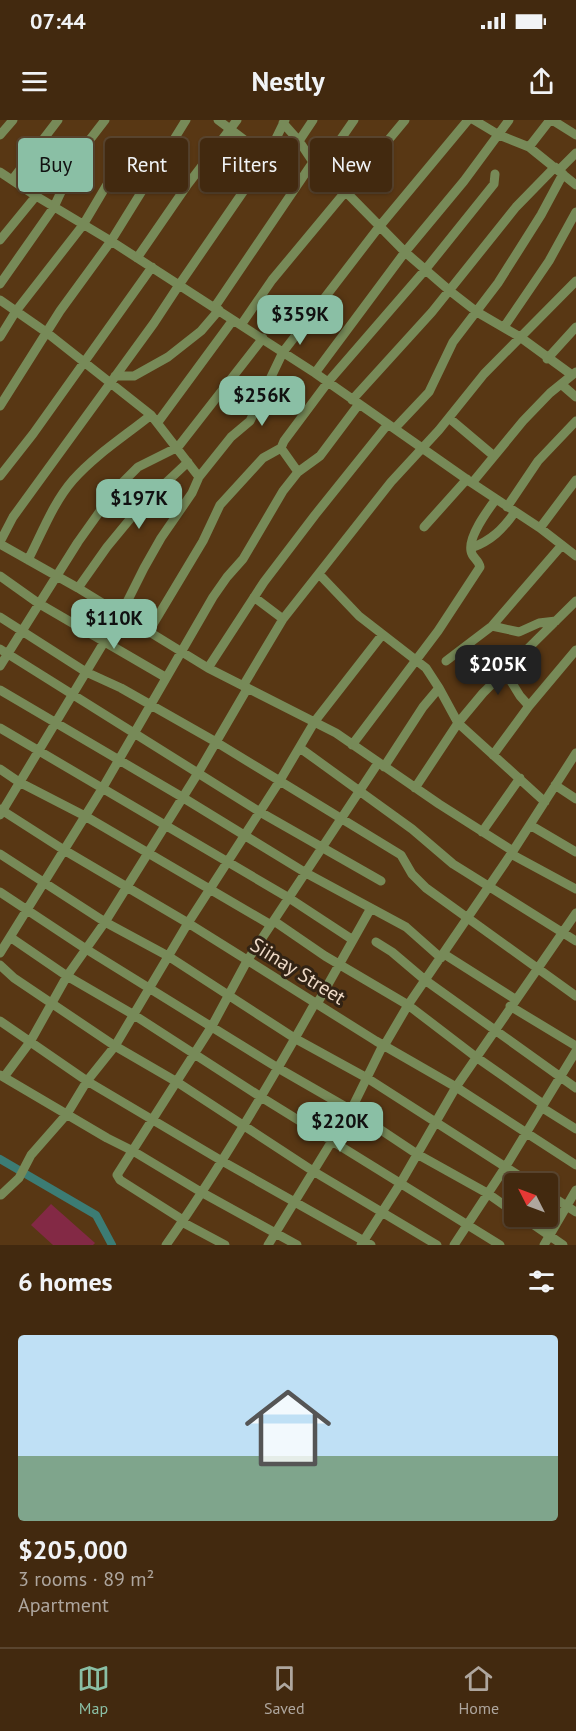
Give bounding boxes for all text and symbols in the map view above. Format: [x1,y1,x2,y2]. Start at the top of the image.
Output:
text: 07:44 [30,7,86,35]
text: Nestly [251,64,325,98]
icon: menu [18,65,51,98]
icon: share [525,65,558,98]
chip: Buy [18,138,93,192]
chip: Rent [105,138,188,192]
chip: Filters [200,138,298,192]
chip: New [310,138,392,192]
pin: $359K [258,295,342,346]
text: $359K [271,301,329,327]
pin: $256K [220,376,304,427]
text: $256K [233,382,291,408]
pin: $197K [97,479,181,530]
text: $197K [110,485,168,511]
pin: $110K [72,599,156,650]
text: $110K [85,605,143,631]
pin: $205K [456,645,540,696]
text: $205K [469,651,527,677]
street label: Siinay Street [246,932,351,1011]
pin: $220K [298,1102,382,1153]
text: $220K [311,1108,369,1134]
north arrow [504,1173,558,1227]
map controls [504,1173,558,1227]
text: 6 homes [18,1265,113,1298]
icon: filters [525,1265,558,1298]
icon: home [234,1374,342,1482]
text: $205,000 [18,1533,128,1566]
text: 3 rooms · 89 m² [18,1566,154,1592]
text: Apartment [18,1592,109,1618]
tab: Map [77,1662,110,1718]
tab: Saved [264,1662,305,1718]
tab: Home [459,1662,499,1718]

